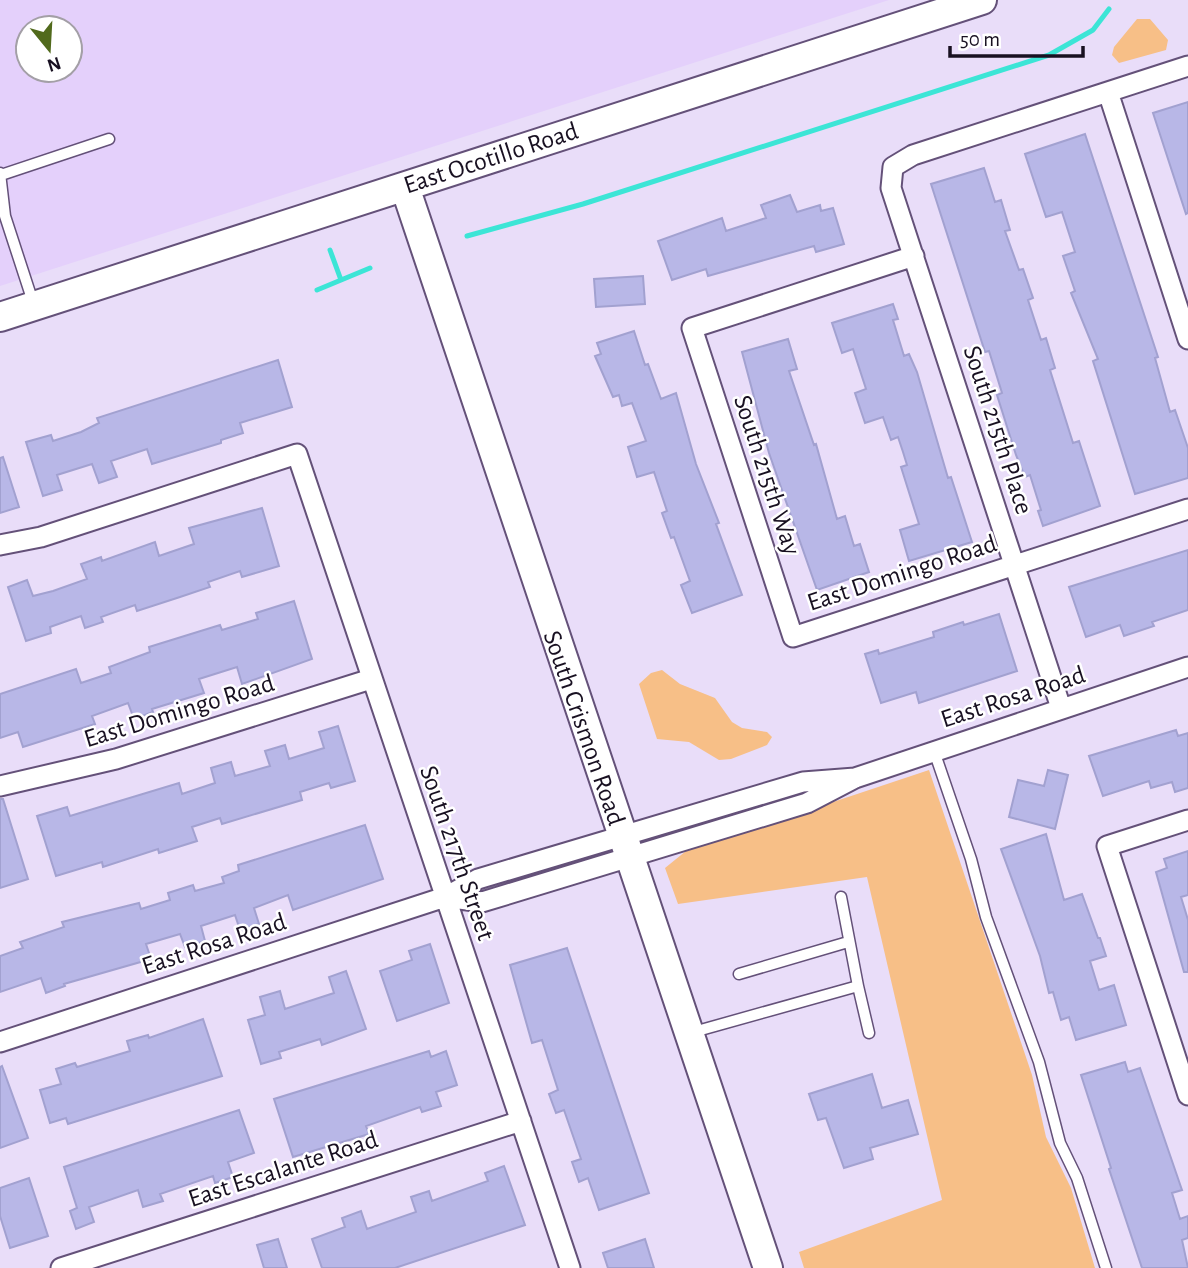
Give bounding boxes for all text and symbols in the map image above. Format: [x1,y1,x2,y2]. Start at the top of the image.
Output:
north arrow [14,14,84,84]
scale bar [950,14,1083,58]
text: 50 m [960,29,1000,50]
text: N [45,53,63,75]
street label: East Ocotillo Road [401,118,581,198]
street label: South 215th Place [959,342,1037,518]
street label: South 215th Way [729,392,805,558]
street label: East Domingo Road [804,530,1000,616]
street label: South Crismon Road [539,627,629,829]
street label: East Rosa Road [938,661,1088,733]
street label: East Domingo Road [81,670,277,752]
street label: South 217th Street [415,762,499,944]
street label: East Rosa Road [139,908,289,980]
street label: East Escalante Road [185,1126,381,1212]

